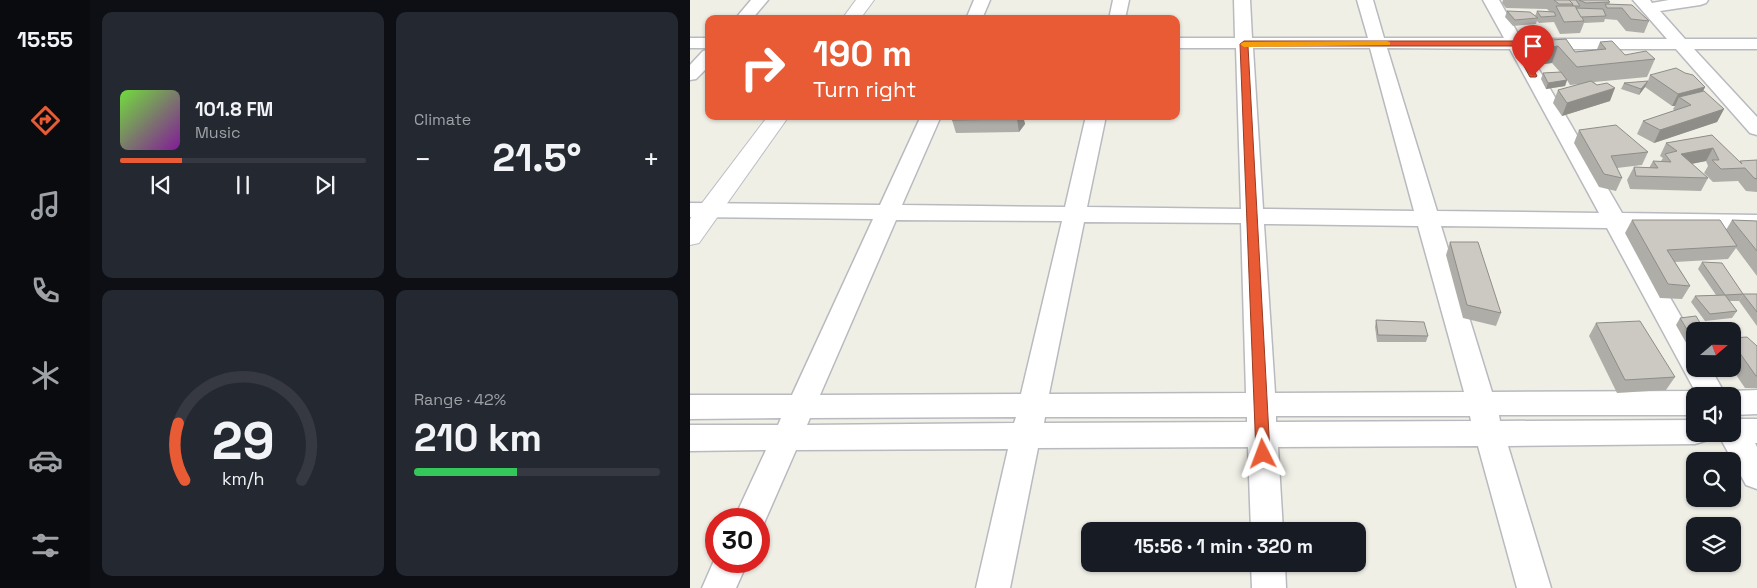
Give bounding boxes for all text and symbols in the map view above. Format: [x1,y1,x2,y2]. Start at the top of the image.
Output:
text: 15:55 [17,25,73,53]
pin [1512,25,1554,76]
text: 190 m [813,32,912,76]
icon: arrive [1519,32,1547,60]
icon: right [730,35,795,100]
text: Turn right [813,75,916,103]
text: 101.8 FM [195,97,273,122]
icon: directions [28,103,63,138]
text: Climate [414,109,471,130]
text: Music [195,122,241,143]
text: 21.5° [493,134,581,182]
text: − [414,141,431,177]
text: + [643,141,660,177]
icon: previous [147,171,175,199]
icon: pause [229,171,257,199]
icon: next [311,171,339,199]
icon: music [28,188,63,223]
icon: phone [28,273,63,308]
north arrow [1686,322,1741,378]
map controls [1686,322,1741,572]
icon: climate [28,358,63,393]
button: sound [1686,387,1741,442]
text: Range · 42% [414,389,506,410]
text: 29 [212,408,274,474]
text: 210 km [414,414,542,462]
position arrow [1236,427,1288,479]
icon: car [28,443,63,478]
button: search [1686,452,1741,507]
text: km/h [222,467,264,490]
speed limit sign: 30 [705,508,770,573]
button: layers [1686,517,1741,572]
icon: filters [28,528,63,563]
text: 15:56 · 1 min · 320 m [1134,534,1313,559]

